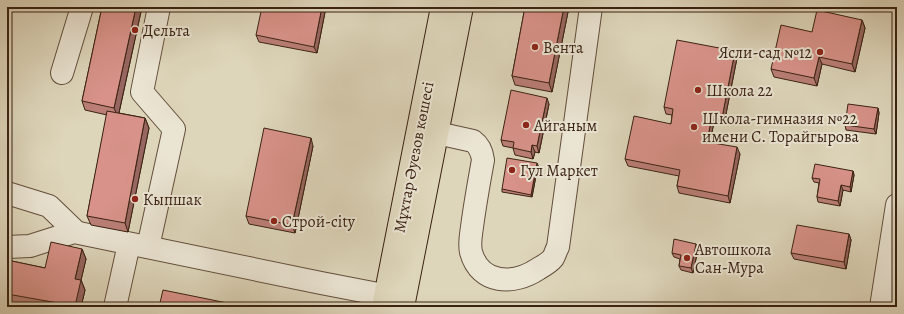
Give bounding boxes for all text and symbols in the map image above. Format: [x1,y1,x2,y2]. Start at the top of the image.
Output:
place label: Дельта [143,20,191,42]
marker: Дельта [130,25,140,35]
place label: Вента [543,37,584,59]
marker: Вента [530,42,540,52]
place label: Ясли-сад №12 [719,42,812,64]
marker: Ясли-сад №12 [815,47,825,57]
street label: Мұхтар Әуезов көшесі [389,80,439,235]
place label: Школа 22 [706,80,773,102]
marker: Школа 22 [693,85,703,95]
place label: Школа-гимназия №22 имени С. Торайгырова [702,108,859,148]
place label: Айганым [533,115,597,137]
marker: Айганым [521,120,531,130]
marker: Школа-гимназия №22 имени С. Торайгырова [689,122,699,132]
place label: Гул Маркет [520,160,598,182]
marker: Гул Маркет [507,165,517,175]
place label: Кыпшак [143,189,202,211]
marker: Кыпшак [130,194,140,204]
place label: Строй-city [282,211,356,233]
marker: Строй-city [269,216,279,226]
place label: Автошкола Сан-Мура [694,239,772,279]
marker: Автошкола Сан-Мура [682,253,692,263]

